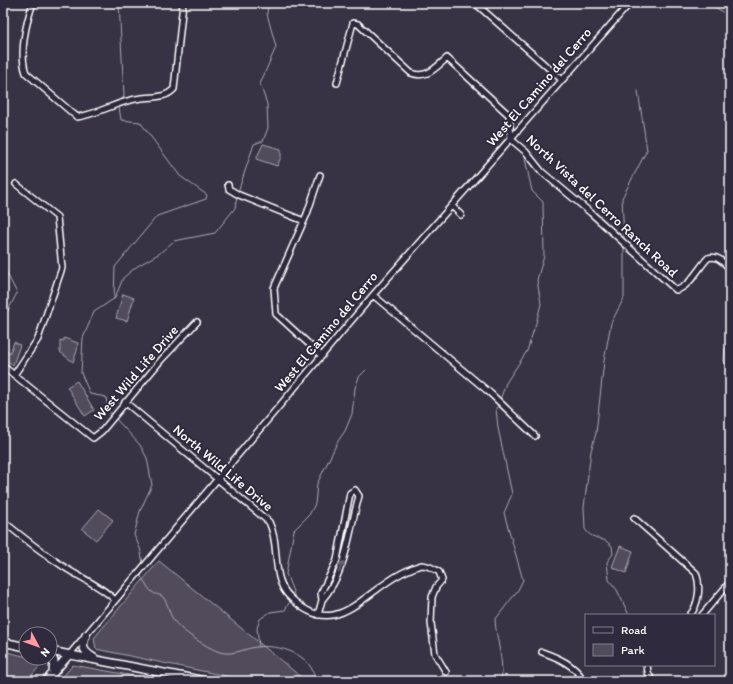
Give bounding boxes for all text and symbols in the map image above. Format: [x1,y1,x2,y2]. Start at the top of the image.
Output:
street label: West El Camino del Cerro [483,24,595,150]
street label: North Vista del Cerro Ranch Road [523,131,682,281]
street label: West El Camino del Cerro [271,268,381,396]
street label: West Wild Life Drive [90,322,182,424]
street label: North Wild Life Drive [169,421,277,515]
one-way arrow [338,561,345,573]
legend [585,614,715,666]
text: Road [621,623,647,637]
north arrow [18,626,58,666]
text: Park [621,643,645,657]
text: N [38,645,53,659]

